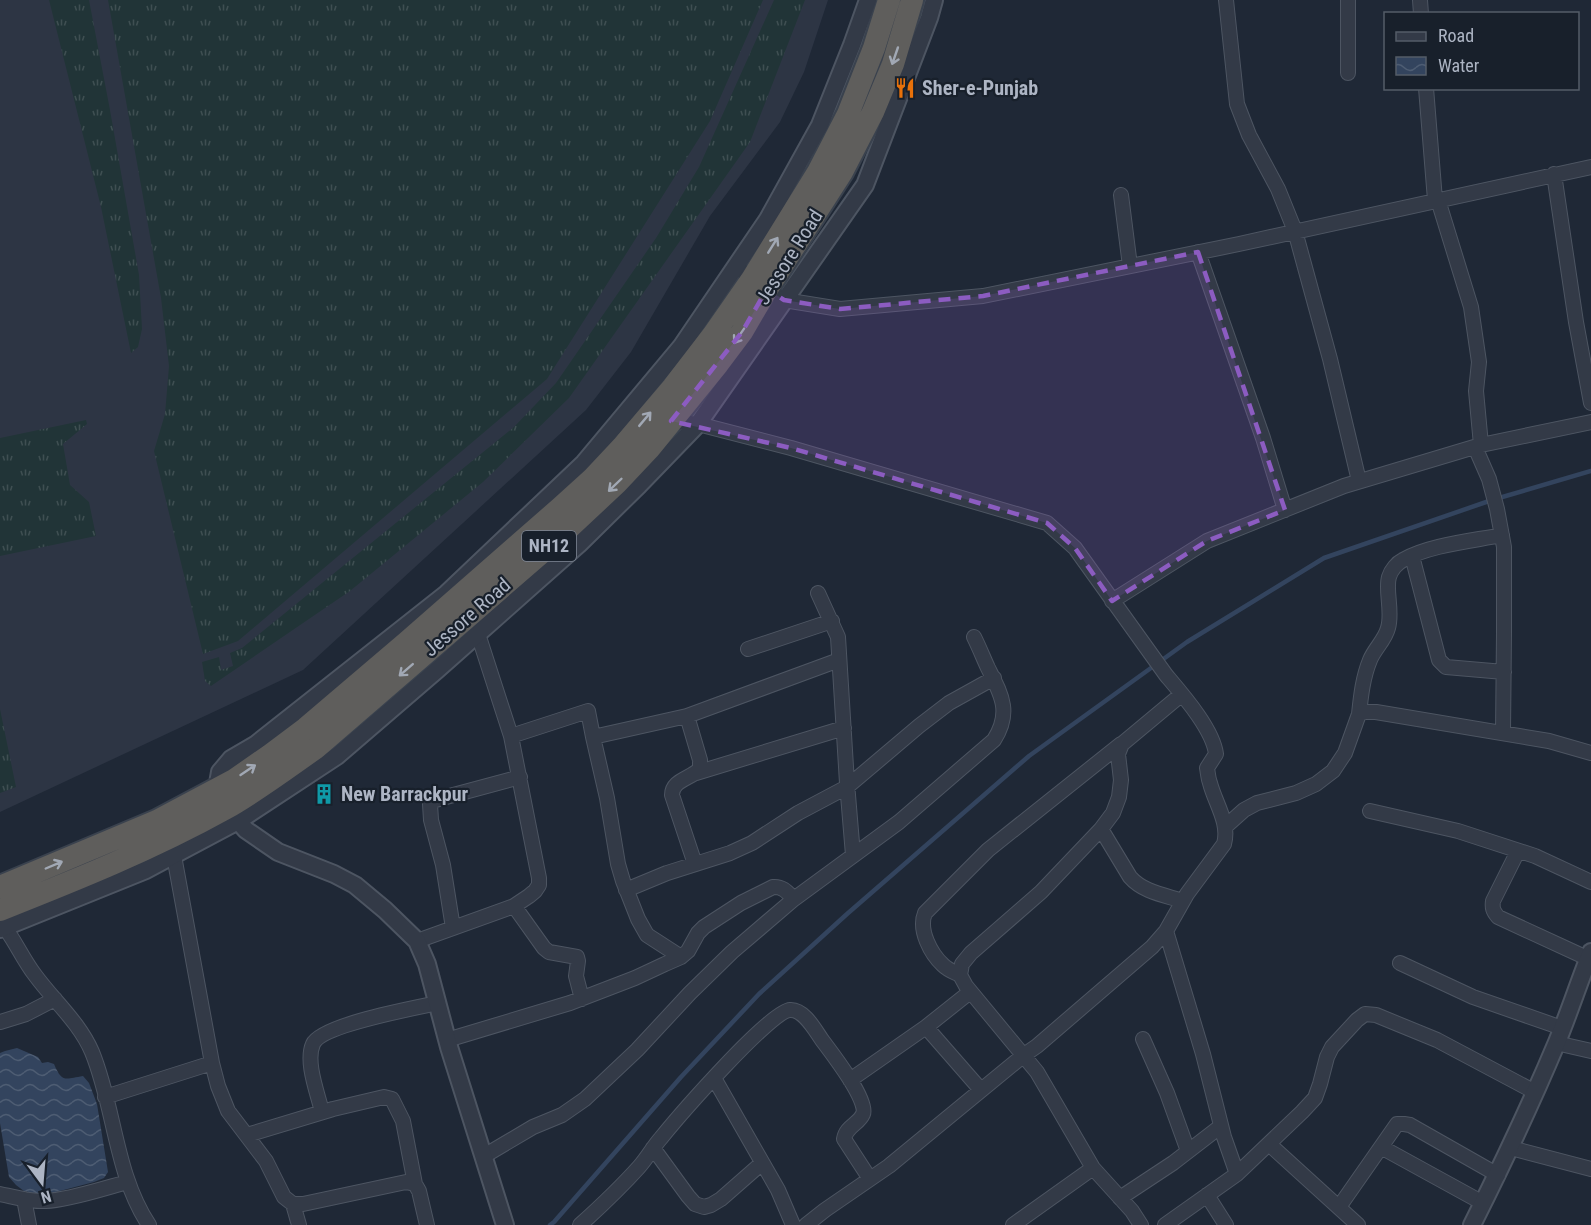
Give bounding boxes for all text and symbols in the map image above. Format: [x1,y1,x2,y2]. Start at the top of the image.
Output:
legend [1384,12,1579,90]
text: Road [1438,25,1474,46]
one-way arrow [889,46,900,65]
text: Water [1438,55,1480,76]
restaurant icon: Sher-e-Punjab [893,76,917,100]
place label: Sher-e-Punjab [922,76,1038,100]
street label: Jessore Road [750,205,828,309]
one-way arrow [767,237,779,254]
one-way arrow [733,327,745,343]
one-way arrow [639,411,652,427]
one-way arrow [607,478,622,493]
road number: NH12 [522,531,576,561]
street label: Jessore Road [419,573,515,661]
one-way arrow [399,663,414,677]
one-way arrow [239,764,255,776]
building icon: New Barrackpur [312,782,336,806]
place label: New Barrackpur [341,782,469,806]
one-way arrow [45,859,63,870]
north arrow [12,1153,72,1213]
text: N [39,1186,53,1207]

